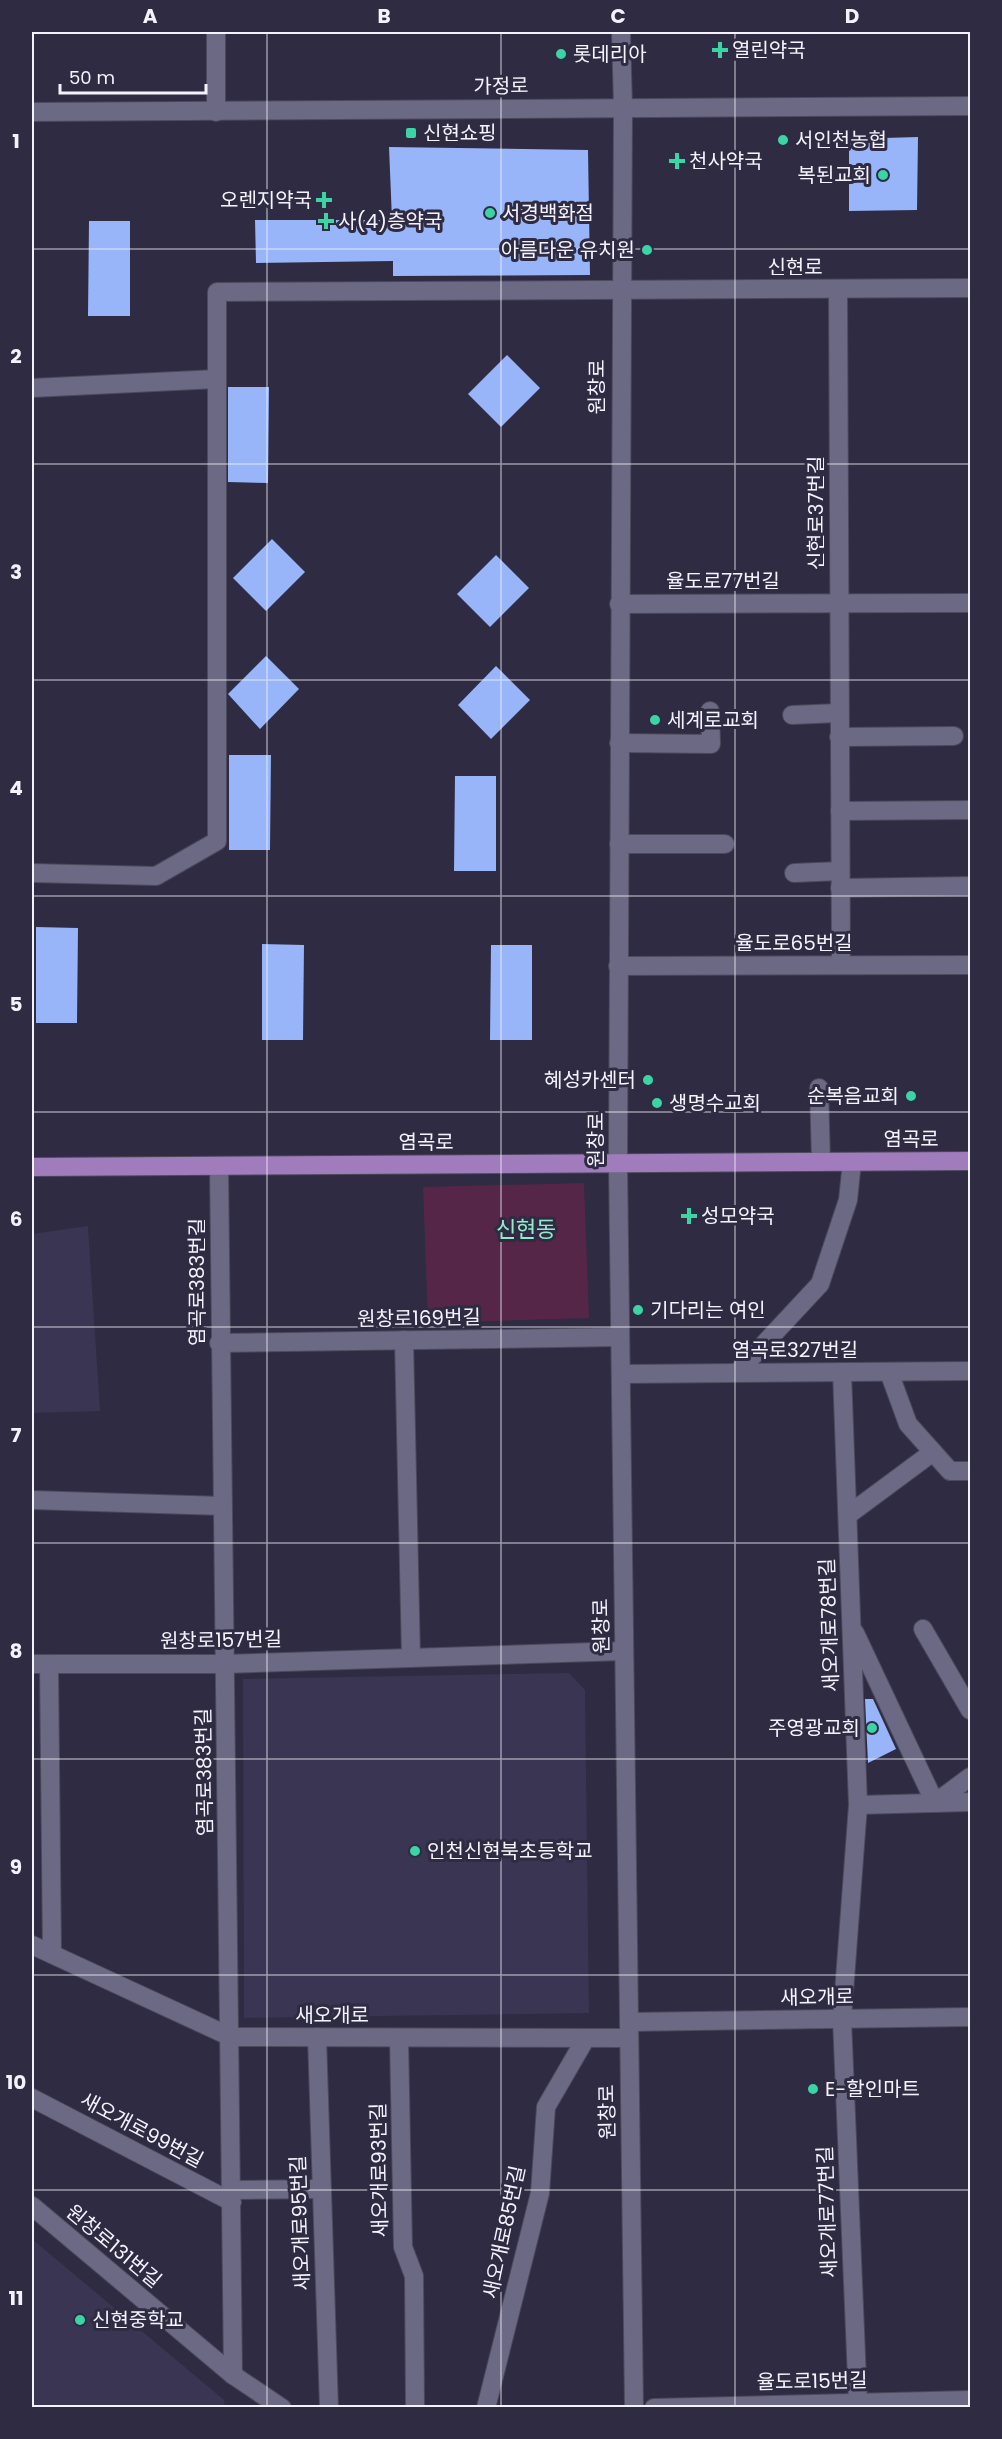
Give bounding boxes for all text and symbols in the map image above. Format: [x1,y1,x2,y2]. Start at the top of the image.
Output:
text: A [143,2,158,30]
text: B [377,2,391,30]
text: C [610,2,626,30]
text: D [845,2,859,30]
place label: 열린약국 [732,36,806,64]
place label: 롯데리아 [573,40,647,68]
marker: 열린약국 [713,43,727,57]
marker: 롯데리아 [554,47,568,61]
scale bar [60,57,206,95]
text: 50 m [69,65,115,90]
street label: 가정로 [473,72,529,100]
place label: 신현쇼핑 [423,119,497,147]
marker: 신현쇼핑 [404,126,418,140]
place label: 서인천농협 [795,126,887,154]
text: 1 [12,127,20,155]
marker: 서인천농협 [776,133,790,147]
place label: 천사약국 [689,147,763,175]
marker: 천사약국 [670,154,684,168]
place label: 복된교회 [797,161,871,189]
marker: 복된교회 [876,168,890,182]
place label: 오렌지약국 [220,186,312,214]
marker: 오렌지약국 [317,193,331,207]
place label: 서경백화점 [502,199,594,227]
marker: 서경백화점 [483,206,497,220]
place label: 사(4)층약국 [338,207,442,235]
marker: 사(4)층약국 [319,214,333,228]
place label: 아름다운 유치원 [501,236,635,264]
marker: 아름다운 유치원 [640,243,654,257]
street label: 신현로 [767,253,823,281]
text: 2 [10,342,22,370]
street label: 원창로 [583,359,611,415]
street label: 신현로37번길 [802,456,830,570]
text: 3 [10,558,22,586]
street label: 율도로77번길 [666,567,780,595]
place label: 세계로교회 [667,706,759,734]
marker: 세계로교회 [648,713,662,727]
text: 4 [9,774,23,802]
street label: 율도로65번길 [735,929,853,957]
text: 5 [10,990,23,1018]
place label: 혜성카센터 [544,1066,636,1094]
marker: 혜성카센터 [641,1073,655,1087]
place label: 순복음교회 [807,1082,899,1110]
place label: 생명수교회 [669,1089,761,1117]
marker: 순복음교회 [904,1089,918,1103]
marker: 생명수교회 [650,1096,664,1110]
street label: 원창로 [582,1112,610,1168]
street label: 염곡로 [883,1125,939,1153]
street label: 염곡로 [398,1128,454,1156]
place label: 성모약국 [701,1202,775,1230]
text: 6 [10,1205,22,1233]
marker: 성모약국 [682,1209,696,1223]
district label: 신현동 [496,1214,556,1245]
street label: 염곡로383번길 [183,1218,211,1346]
place label: 기다리는 여인 [650,1296,766,1324]
street label: 원창로169번길 [357,1303,481,1333]
marker: 기다리는 여인 [631,1303,645,1317]
street label: 염곡로327번길 [732,1336,858,1364]
text: 7 [11,1421,22,1449]
street label: 새오개로78번길 [813,1558,845,1692]
street label: 원창로 [587,1598,615,1654]
street label: 원창로157번길 [160,1625,282,1655]
text: 8 [10,1637,22,1665]
street label: 염곡로383번길 [189,1708,219,1836]
place label: 주영광교회 [768,1714,860,1742]
marker: 주영광교회 [865,1721,879,1735]
place label: 인천신현북초등학교 [427,1837,593,1865]
marker: 인천신현북초등학교 [408,1844,422,1858]
text: 9 [10,1853,22,1881]
street label: 새오개로 [780,1982,854,2012]
street label: 새오개로 [295,2001,369,2029]
text: 10 [6,2068,26,2096]
place label: E-할인마트 [825,2075,920,2103]
marker: E-할인마트 [806,2082,820,2096]
street label: 원창로 [593,2084,621,2140]
street label: 새오개로99번길 [76,2086,208,2174]
street label: 새오개로93번길 [364,2102,394,2238]
street label: 새오개로77번길 [811,2145,843,2279]
street label: 새오개로95번길 [284,2155,316,2291]
street label: 새오개로85번길 [476,2163,532,2301]
street label: 원창로131번길 [60,2198,168,2294]
text: 11 [8,2284,24,2312]
place label: 신현중학교 [92,2306,184,2334]
marker: 신현중학교 [73,2313,87,2327]
street label: 율도로15번길 [756,2366,868,2396]

